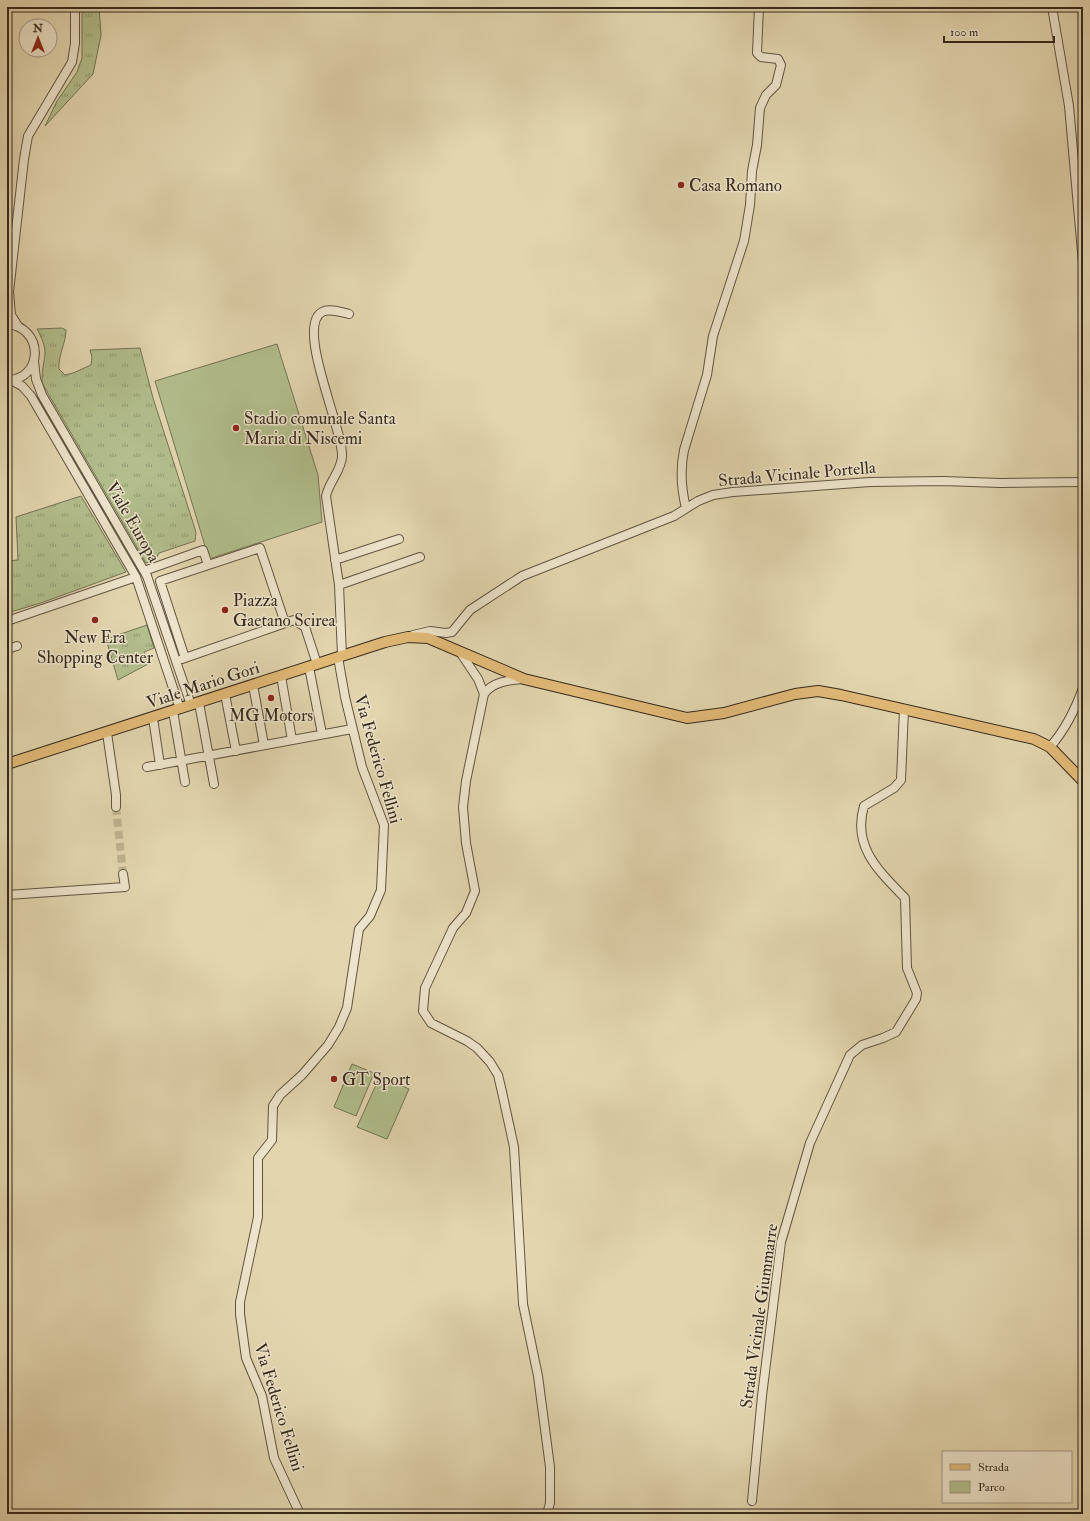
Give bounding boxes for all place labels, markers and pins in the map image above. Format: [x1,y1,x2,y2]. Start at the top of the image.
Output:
place label: Casa Romano [689,175,782,196]
marker: Casa Romano [676,180,686,190]
place label: Stadio comunale Santa Maria di Niscemi [244,408,397,449]
marker: Stadio comunale Santa Maria di Niscemi [231,423,241,433]
place label: Piazza Gaetano Scirea [233,590,337,631]
marker: Piazza Gaetano Scirea [220,605,230,615]
marker: New Era Shopping Center [90,615,100,625]
place label: New Era Shopping Center [37,627,154,669]
marker: MG Motors [266,693,276,703]
place label: MG Motors [229,705,313,726]
place label: GT Sport [342,1069,411,1091]
marker: GT Sport [329,1074,339,1084]

